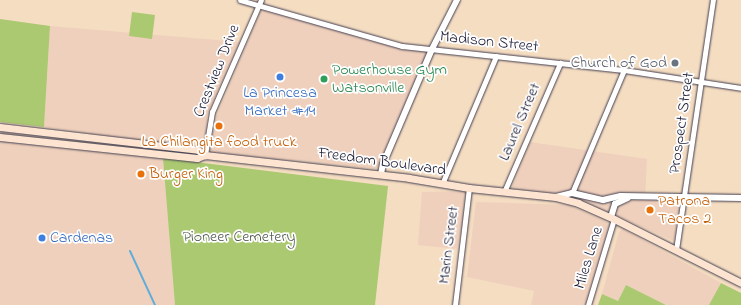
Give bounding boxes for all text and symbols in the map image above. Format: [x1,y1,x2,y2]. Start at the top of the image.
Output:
street label: Crestview Drive [190,22,244,120]
street label: Madison Street [439,27,539,57]
place label: Church of God [571,53,667,73]
marker: Church of God [670,58,680,68]
place label: Powerhouse Gym Watsonville [332,60,447,98]
street label: Prospect Street [665,71,699,175]
marker: La Princesa Market #14 [275,72,285,82]
marker: Powerhouse Gym Watsonville [319,74,329,84]
street label: Laurel Street [495,80,545,164]
place label: La Princesa Market #14 [243,83,317,121]
marker: La Chilangita food truck [214,121,224,131]
place label: La Chilangita food truck [142,132,296,152]
street label: Freedom Boulevard [317,144,447,180]
place label: Burger King [149,164,223,184]
marker: Burger King [136,169,146,179]
place label: Patrona Tacos 2 [658,191,711,229]
street label: Marin Street [435,205,463,285]
marker: Patrona Tacos 2 [645,205,655,215]
street label: Miles Lane [570,224,608,292]
park label: Pioneer Cemetery [183,227,295,247]
place label: Cardenas [50,228,113,248]
marker: Cardenas [37,233,47,243]

